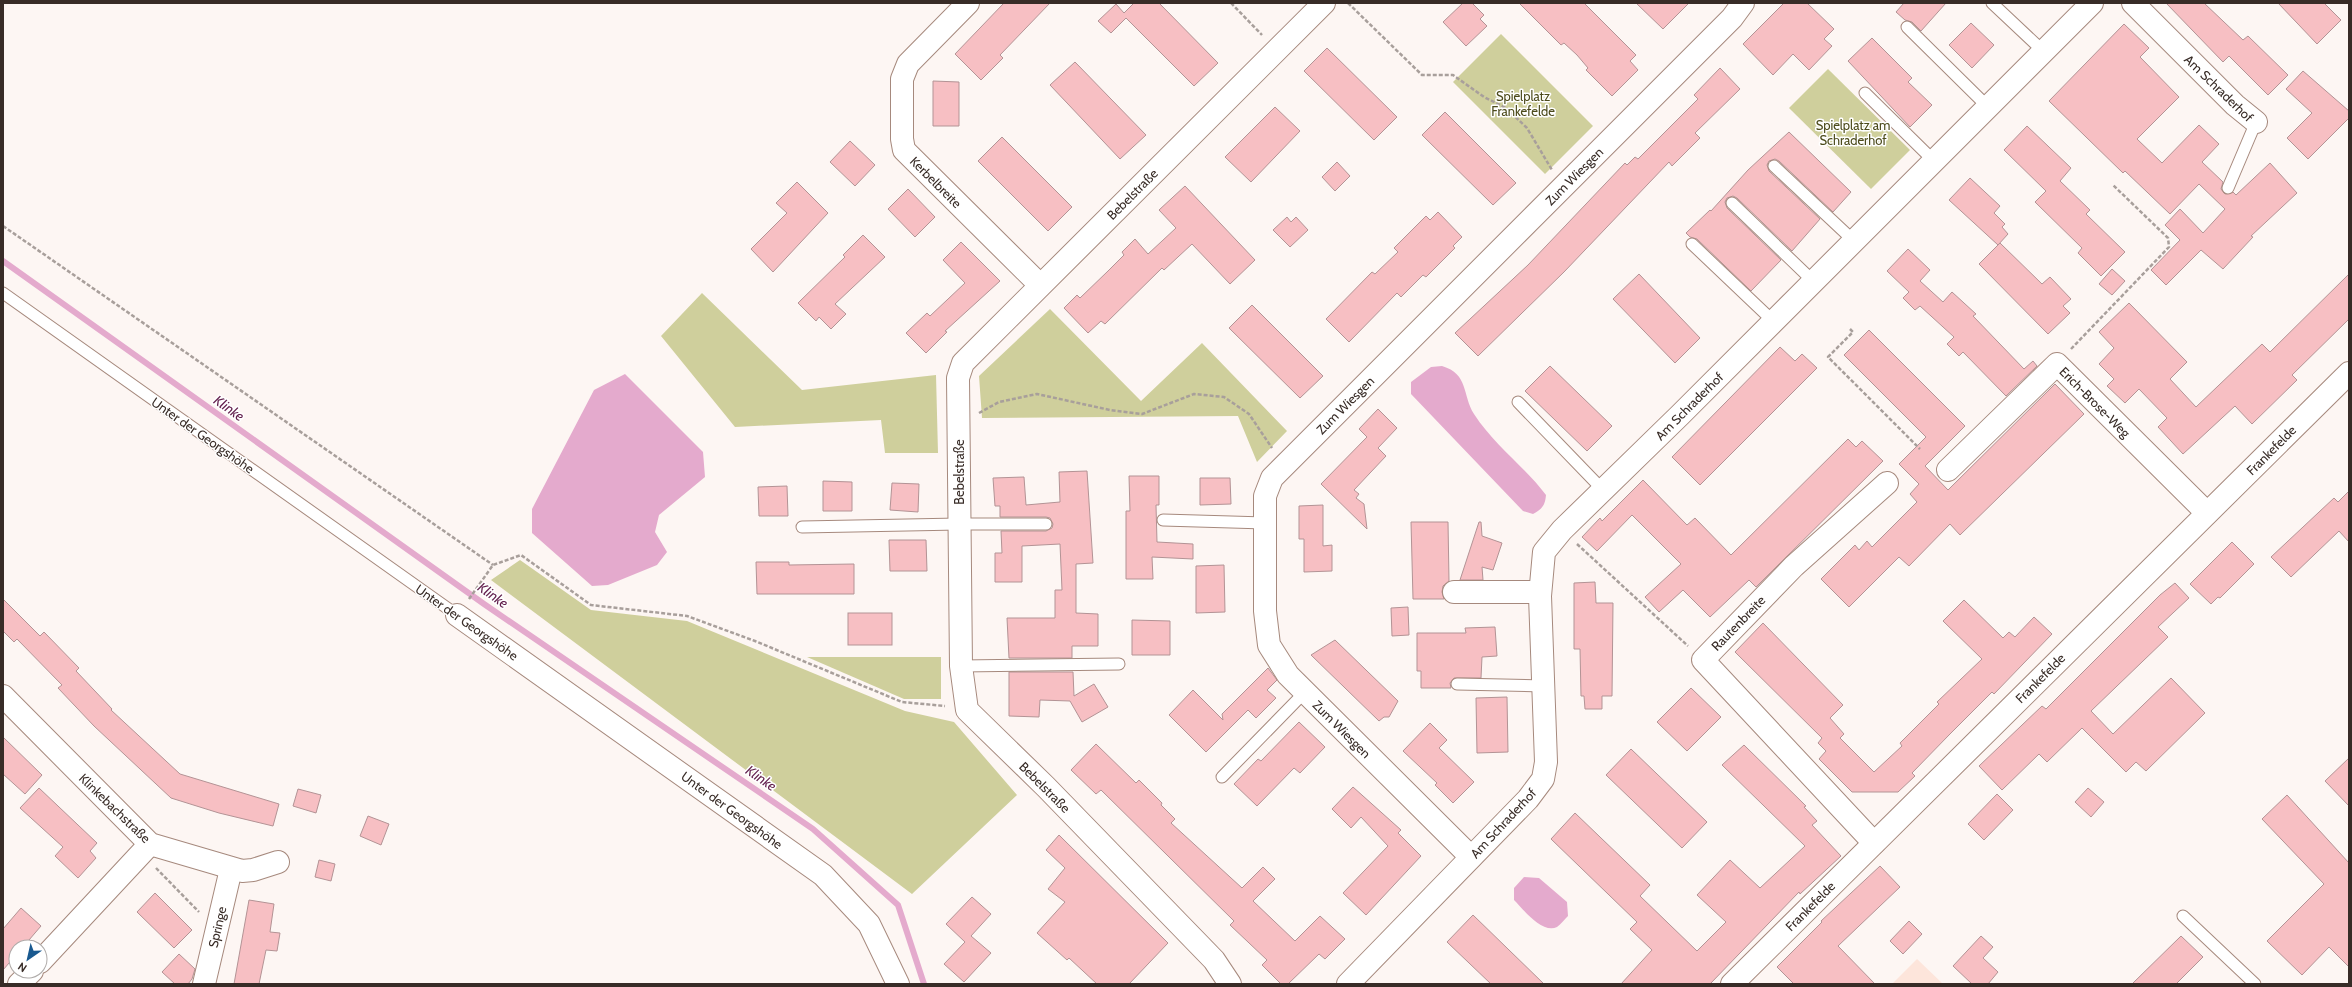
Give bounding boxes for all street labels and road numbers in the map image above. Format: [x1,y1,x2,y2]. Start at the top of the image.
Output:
street label: Am Schraderhof [2181,51,2257,125]
street label: Zum Wiesgen [1542,144,1606,208]
street label: Kerbelbreite [907,153,965,211]
street label: Bebelstraße [1103,165,1161,223]
street label: Erich-Brose-Weg [2056,363,2134,441]
street label: Am Schraderhof [1652,368,1727,443]
street label: Zum Wiesgen [1313,373,1377,437]
street label: Unter der Georgshöhe [149,394,258,477]
street label: Frankefelde [2243,422,2299,478]
street label: Bebelstraße [951,439,967,505]
street label: Unter der Georgshöhe [413,581,522,664]
street label: Rautenbreite [1708,592,1769,654]
street label: Frankefelde [2012,650,2068,706]
street label: Zum Wiesgen [1310,697,1374,761]
street label: Bebelstraße [1016,758,1074,816]
street label: Unter der Georgshöhe [678,768,786,852]
street label: Klinkebachstraße [76,770,154,846]
street label: Am Schraderhof [1467,784,1540,861]
street label: Frankefelde [1782,878,1838,934]
street label: Springe [204,904,230,949]

